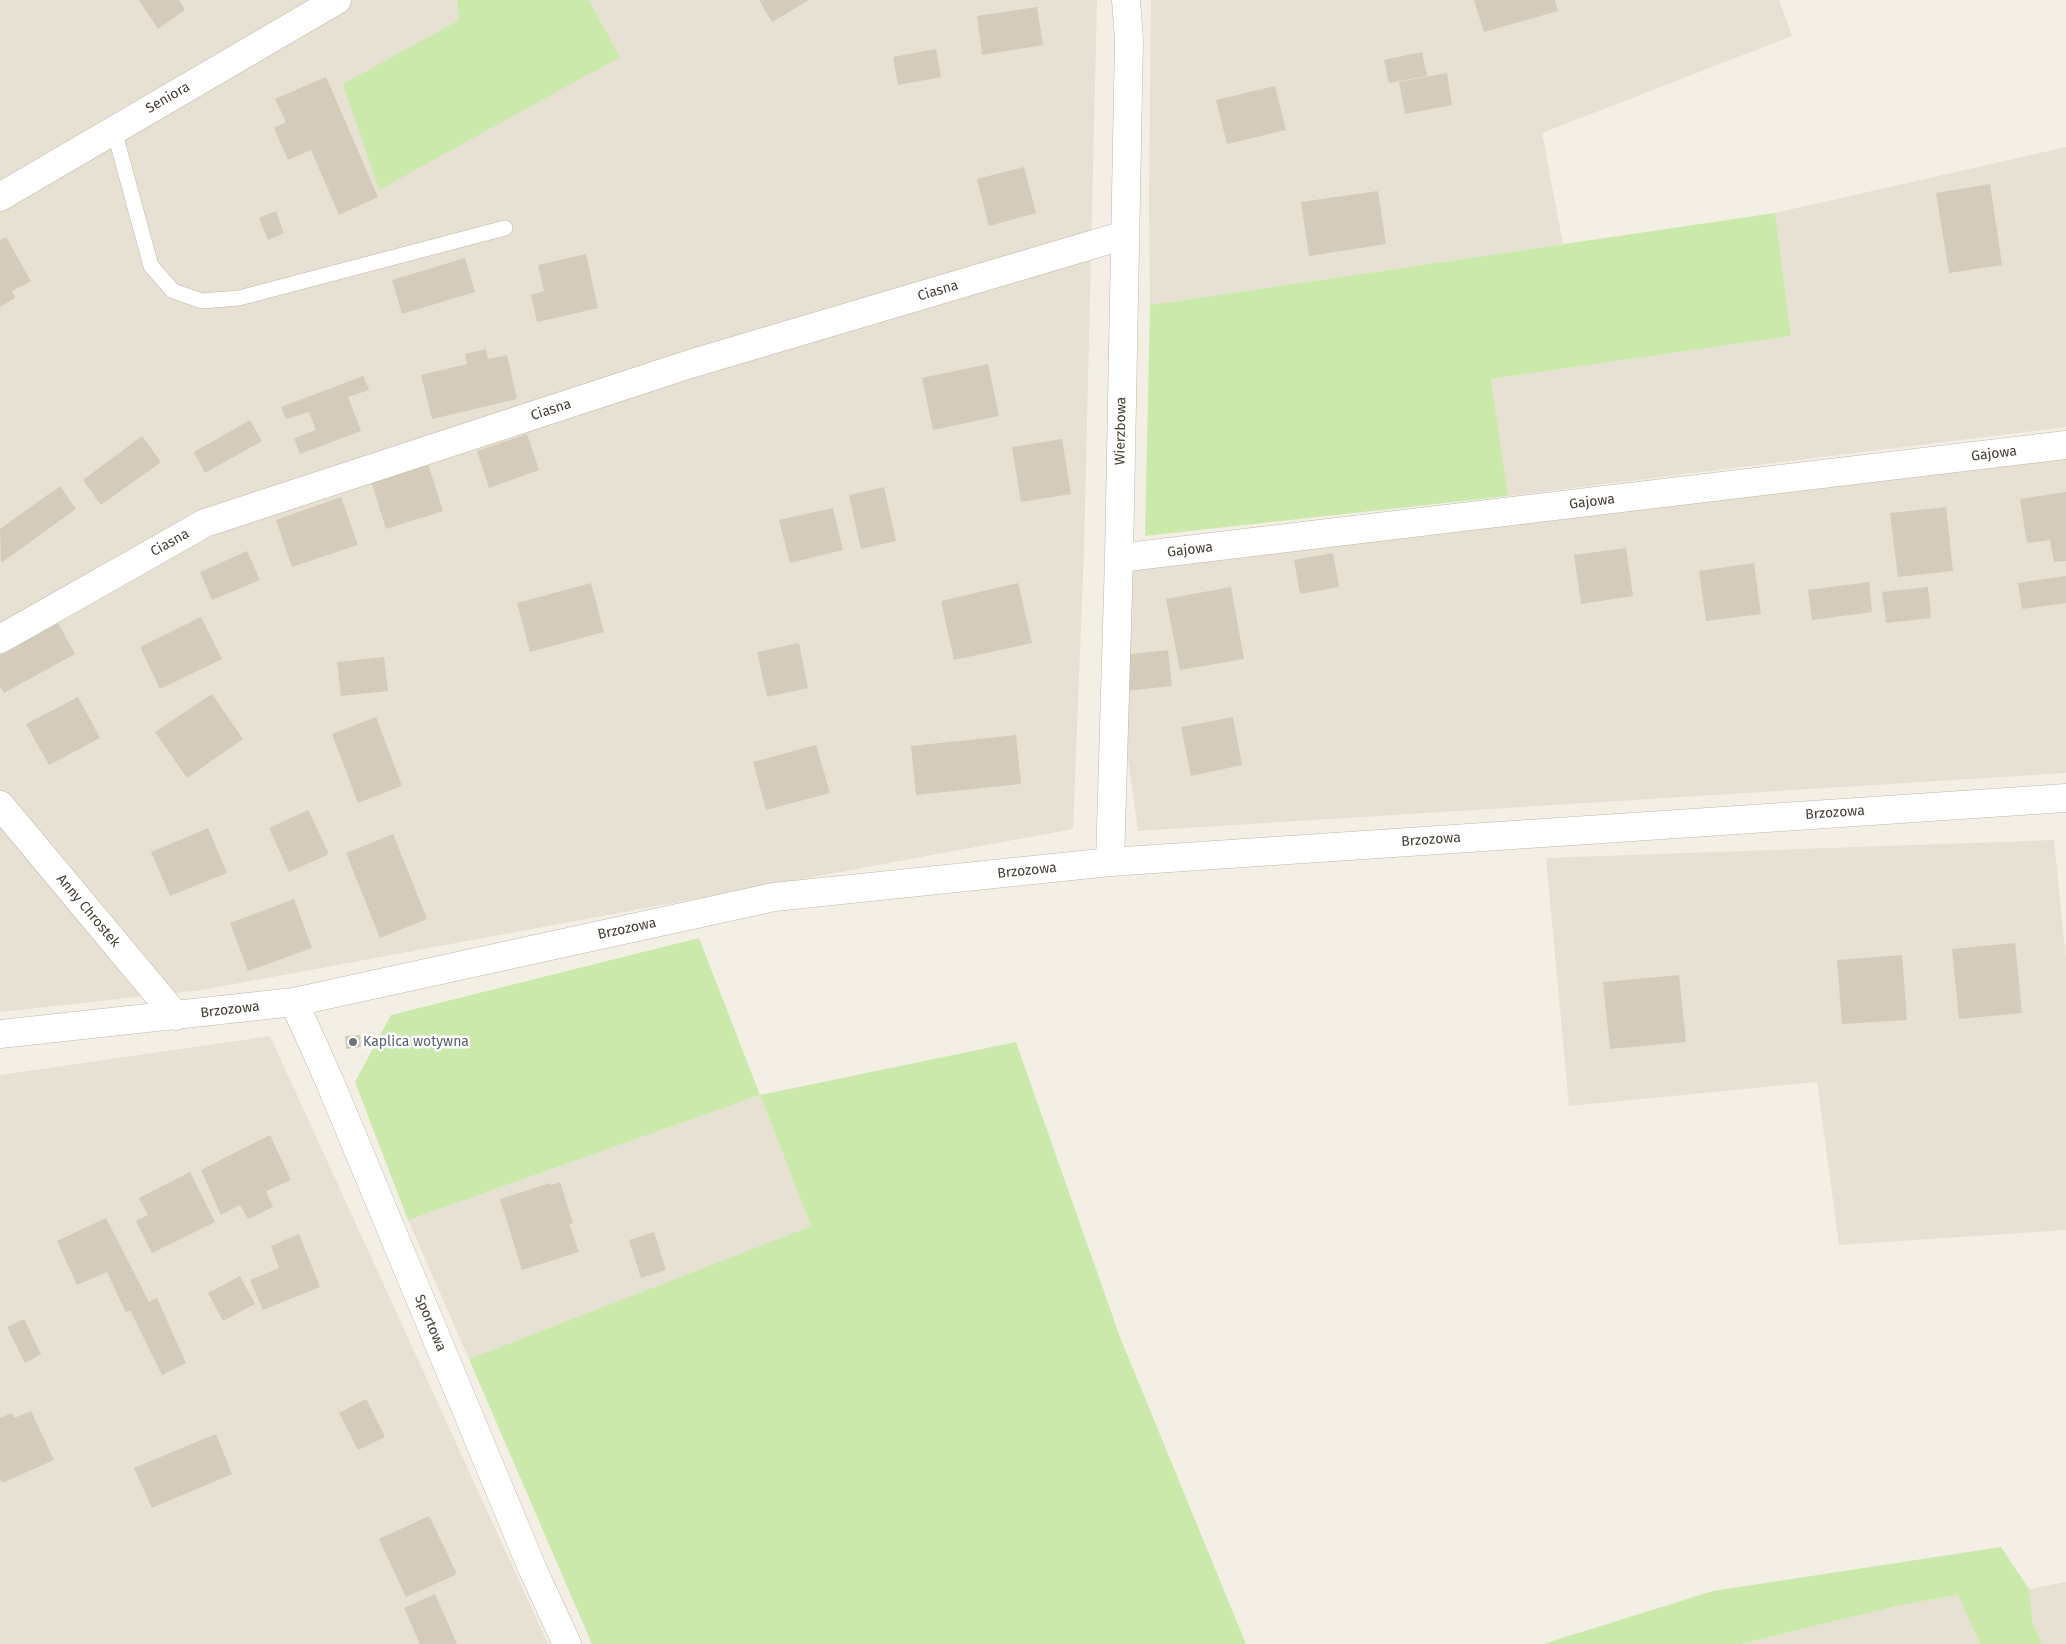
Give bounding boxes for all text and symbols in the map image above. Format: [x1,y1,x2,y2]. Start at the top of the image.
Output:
street label: Seniora [143,79,193,117]
street label: Ciasna [916,277,960,305]
street label: Ciasna [529,396,573,424]
street label: Wierzbowa [1112,397,1130,465]
street label: Gajowa [1970,443,2018,465]
street label: Gajowa [1568,491,1616,513]
street label: Ciasna [148,526,192,560]
street label: Gajowa [1166,539,1214,561]
street label: Brzozowa [1805,803,1865,823]
street label: Brzozowa [1401,830,1461,850]
street label: Brzozowa [997,860,1057,882]
street label: Anny Chrostek [53,871,123,951]
street label: Brzozowa [596,915,658,943]
street label: Brzozowa [199,998,261,1022]
place label: Kaplica wotywna [363,1034,469,1050]
marker: Kaplica wotywna [347,1036,359,1048]
street label: Sportowa [411,1292,449,1354]

